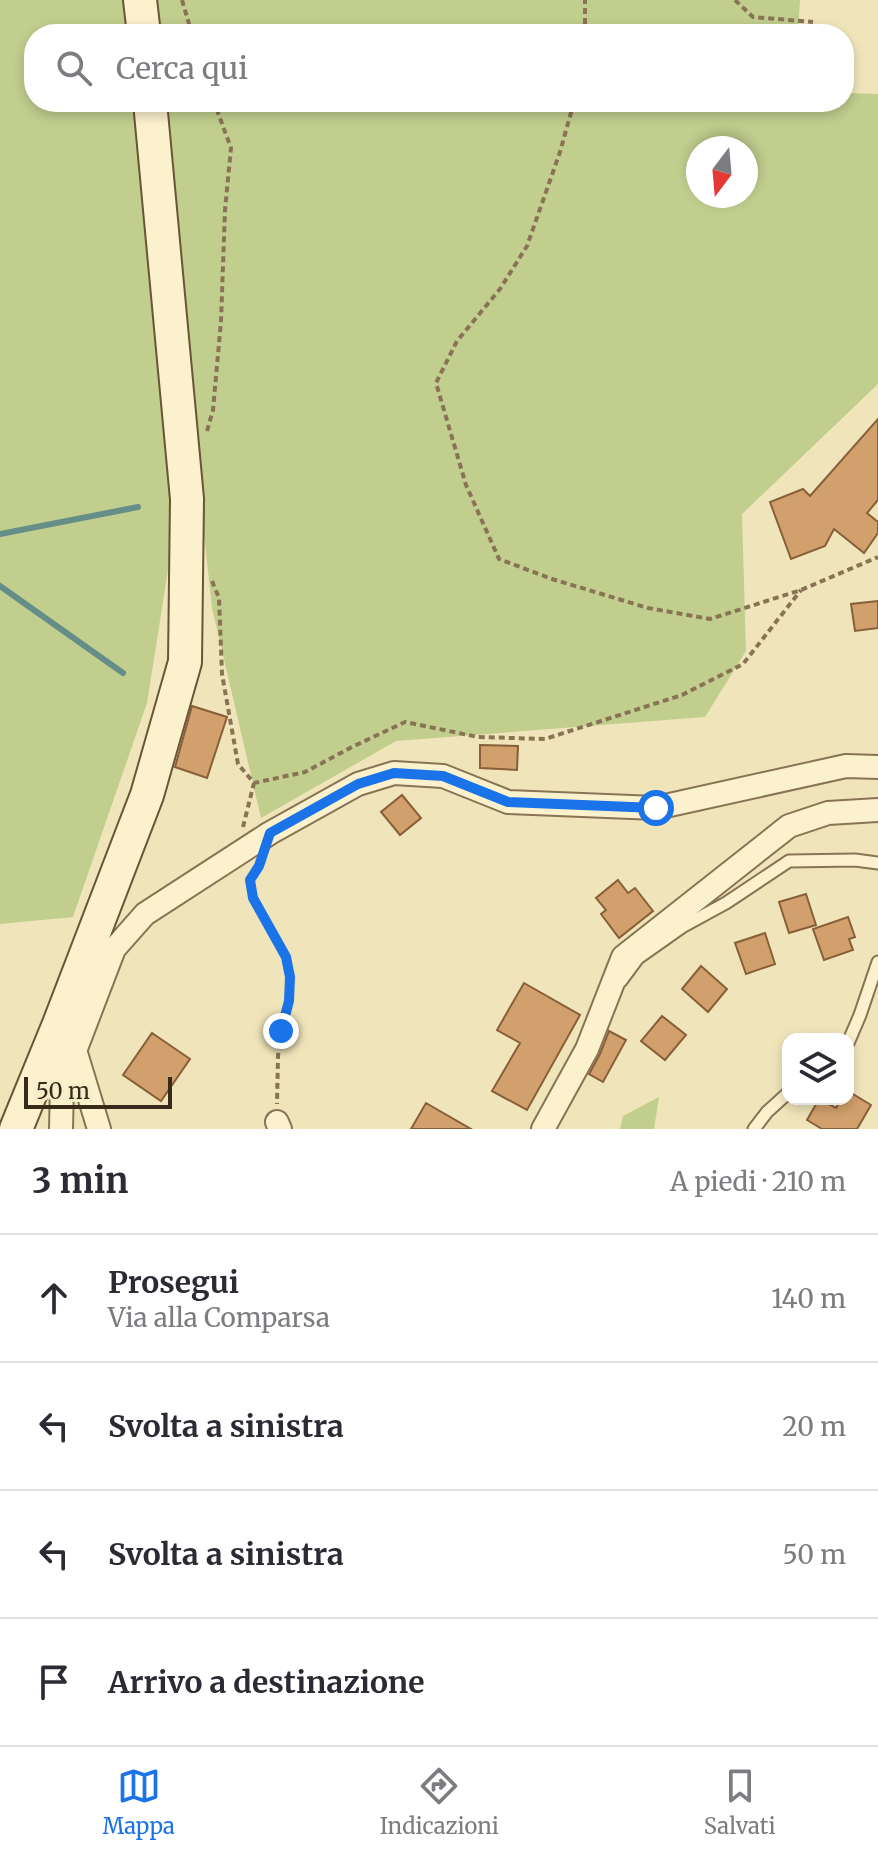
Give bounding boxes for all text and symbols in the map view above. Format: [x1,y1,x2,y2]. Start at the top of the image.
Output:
search box [24,24,854,112]
icon: search [52,46,96,90]
text: Cerca qui [116,49,248,87]
north arrow [686,136,758,208]
route start [638,790,674,826]
route end [263,1013,299,1049]
map controls [782,1033,854,1105]
button: layers [782,1033,854,1105]
scale bar [24,1073,172,1109]
text: 50 m [36,1077,90,1105]
text: 3 min [32,1160,128,1202]
text: A piedi · 210 m [670,1165,846,1198]
text: Prosegui [108,1263,239,1301]
icon: ahead [32,1276,76,1320]
text: 140 m [771,1282,846,1315]
text: Via alla Comparsa [108,1301,330,1334]
icon: left [32,1404,76,1448]
text: Svolta a sinistra [108,1407,344,1445]
text: 20 m [782,1410,846,1443]
icon: left [32,1532,76,1576]
text: Svolta a sinistra [108,1535,344,1573]
text: 50 m [782,1538,846,1571]
icon: arrive [32,1660,76,1704]
text: Arrivo a destinazione [108,1663,425,1701]
tab: Mappa [102,1764,175,1840]
tab: Indicazioni [380,1764,499,1840]
tab: Salvati [704,1764,776,1840]

